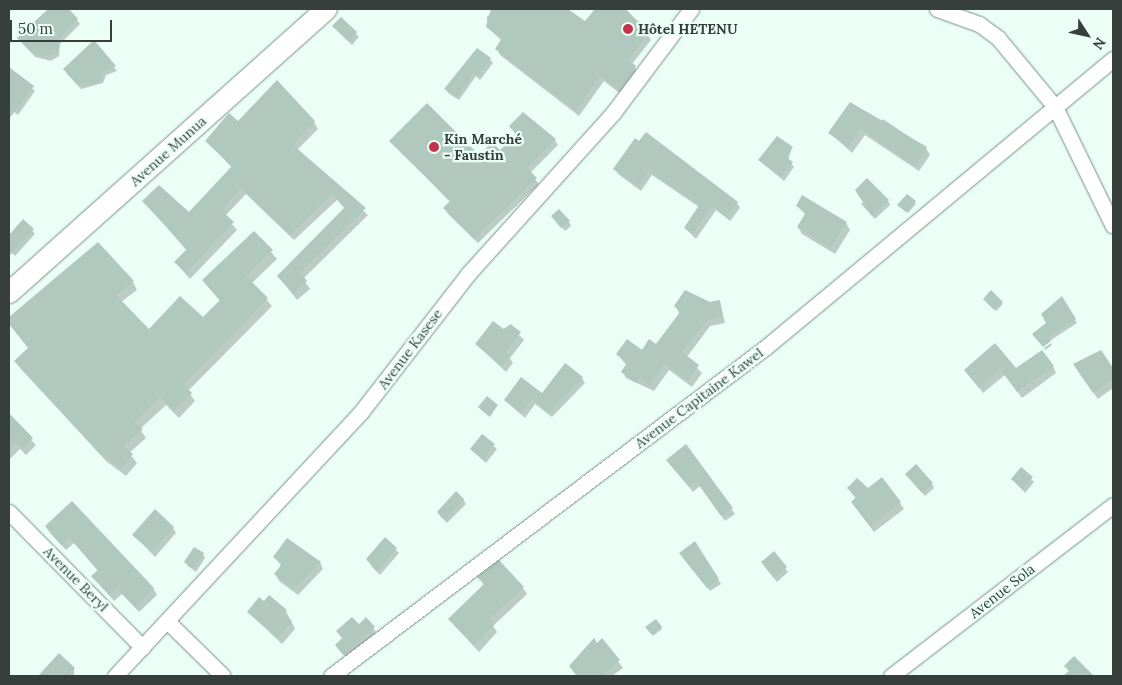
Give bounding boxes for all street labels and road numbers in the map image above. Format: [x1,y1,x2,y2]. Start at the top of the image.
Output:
street label: Avenue Munua [127,112,209,190]
street label: Avenue Kasese [374,306,446,392]
street label: Avenue Capitaine Kawel [632,344,766,452]
street label: Avenue Beryl [40,543,112,615]
street label: Avenue Sola [966,560,1038,622]

